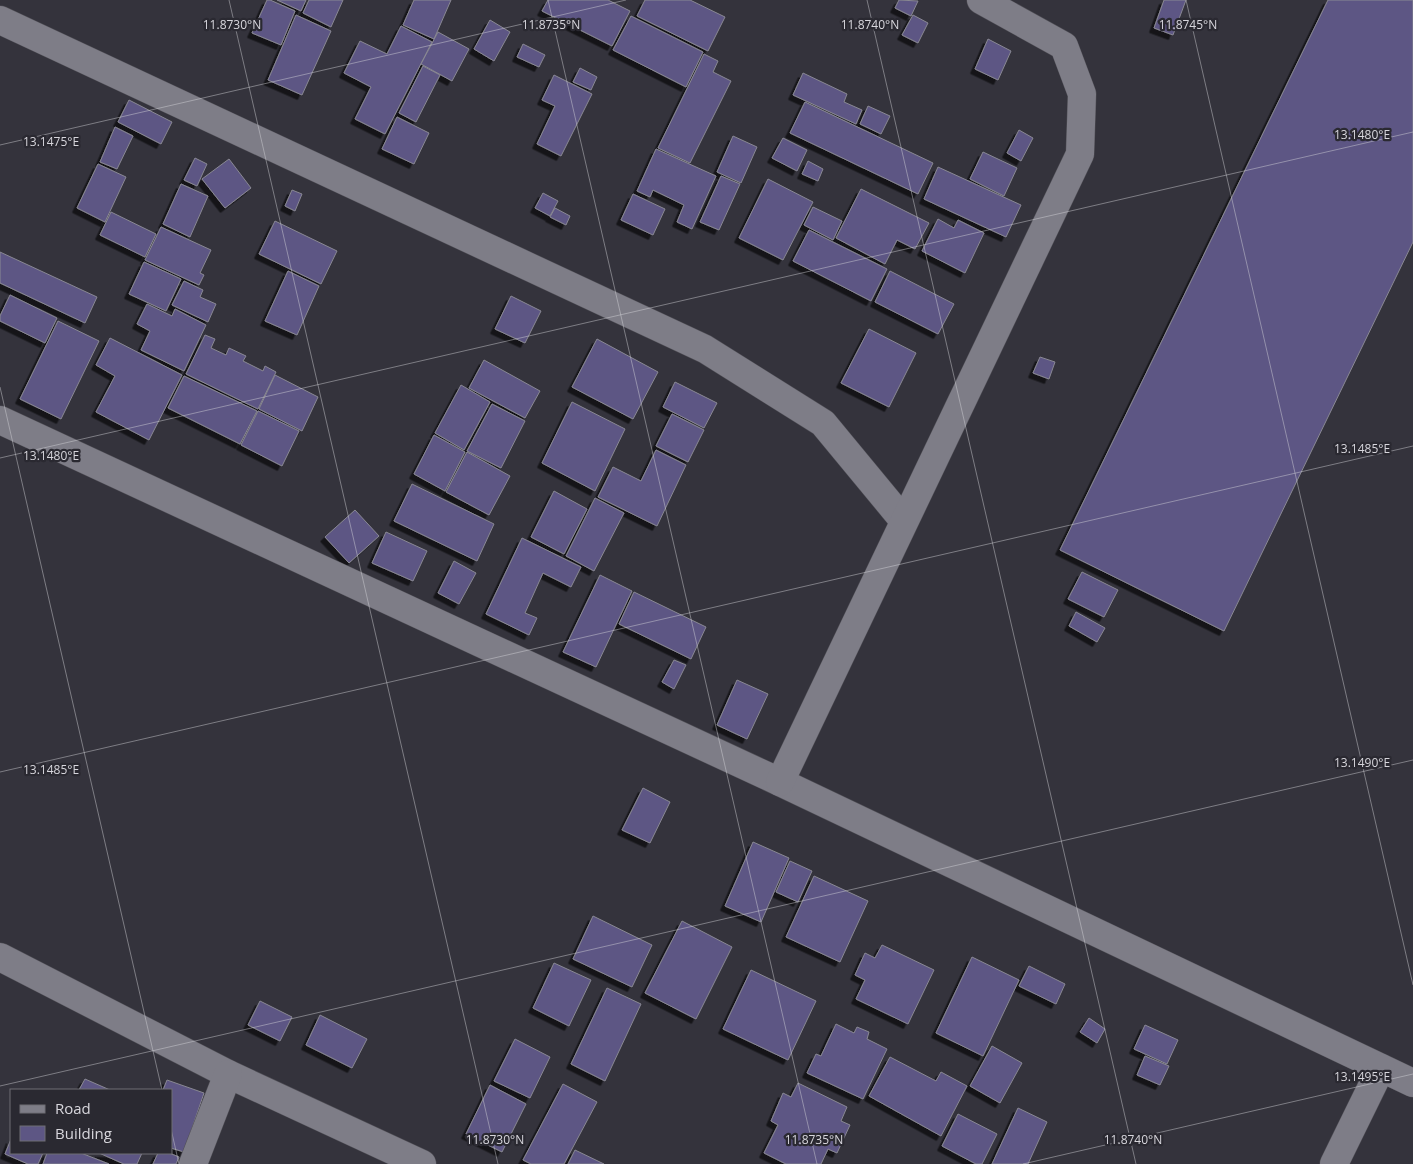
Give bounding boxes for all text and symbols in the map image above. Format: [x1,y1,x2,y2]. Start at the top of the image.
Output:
text: 11.8730°N [203,16,261,33]
text: 11.8735°N [522,16,580,33]
text: 11.8740°N [841,16,899,33]
text: 11.8745°N [1159,16,1217,33]
text: 13.1480°E [1334,126,1390,143]
text: 13.1475°E [23,133,79,150]
text: 13.1485°E [1334,440,1390,457]
text: 13.1480°E [23,447,79,464]
text: 13.1490°E [1334,754,1390,771]
text: 13.1485°E [23,761,79,778]
text: 13.1495°E [1334,1068,1390,1085]
legend [10,1089,172,1154]
text: Road [55,1098,91,1118]
text: Building [55,1123,112,1143]
text: 11.8730°N [466,1131,524,1148]
text: 11.8735°N [785,1131,843,1148]
text: 11.8740°N [1104,1131,1162,1148]

